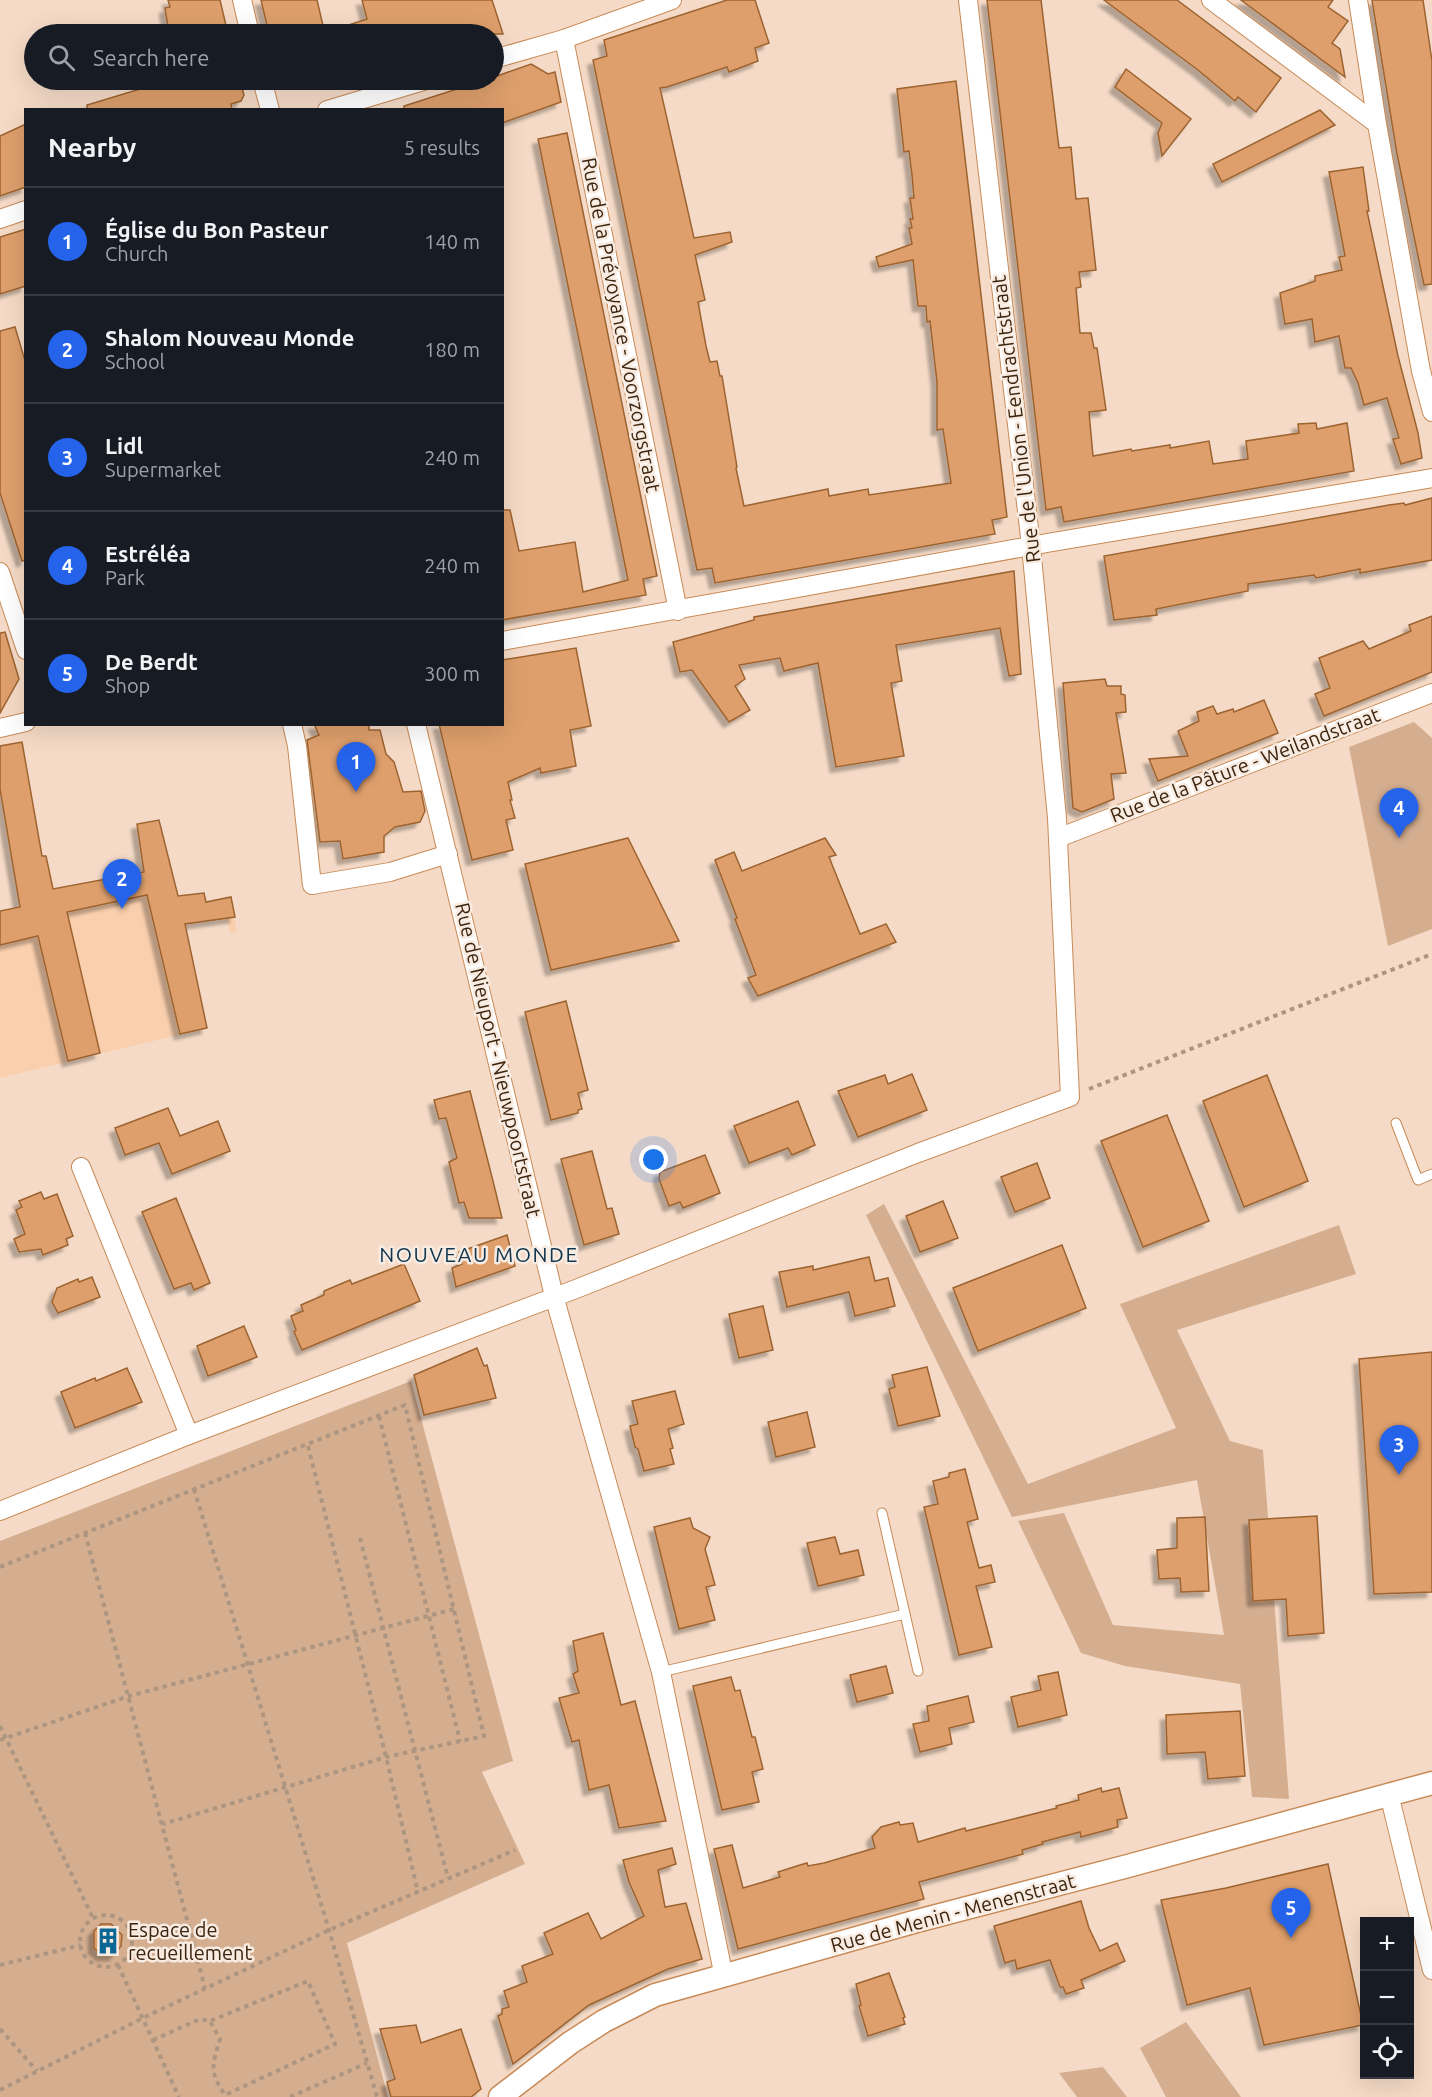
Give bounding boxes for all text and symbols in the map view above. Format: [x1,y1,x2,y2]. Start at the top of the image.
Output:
search box [24,24,504,90]
icon: search [45,41,78,74]
text: Search here [93,45,209,70]
text: Nearby [48,133,136,162]
text: 5 results [404,136,480,159]
street label: Rue de la Prévoyance - Voorzorgstraat [578,155,665,494]
text: Église du Bon Pasteur [105,217,329,242]
text: 1 [62,230,73,253]
text: 140 m [424,230,480,253]
text: Church [105,242,168,265]
street label: Rue de l'Union - Eendrachtstraat [986,274,1045,564]
text: Shalom Nouveau Monde [105,325,354,350]
text: 2 [62,338,73,361]
text: 180 m [424,338,480,361]
text: School [105,350,165,373]
text: Lidl [105,433,143,458]
text: 3 [62,446,73,469]
text: 240 m [424,446,480,469]
text: Supermarket [105,458,221,481]
text: Estréléa [105,541,191,566]
text: 4 [62,554,73,577]
text: 240 m [424,554,480,577]
text: Park [105,566,145,589]
text: De Berdt [105,649,198,674]
text: 5 [62,662,73,685]
text: 300 m [424,662,480,685]
text: Shop [105,674,150,697]
street label: Rue de la Pâture - Weilandstraat [1107,702,1383,827]
pin: 1 [336,742,376,792]
pin: 4 [1380,788,1418,838]
pin: 2 [102,860,142,909]
street label: Rue de Nieuport - Nieuwpoortstraat [451,900,546,1220]
your location [639,1145,668,1174]
district label: NOUVEAU MONDE [379,1242,579,1266]
pin: 3 [1380,1426,1418,1475]
street label: Rue de Menin - Menenstraat [828,1869,1078,1956]
pin: 5 [1272,1888,1310,1938]
map controls [1360,1917,1414,2079]
button: + [1360,1917,1414,1971]
place label: Espace de recueillement [128,1918,252,1964]
building icon: Espace de recueillement [93,1926,123,1956]
button: − [1360,1971,1414,2025]
button: locate [1360,2025,1414,2079]

